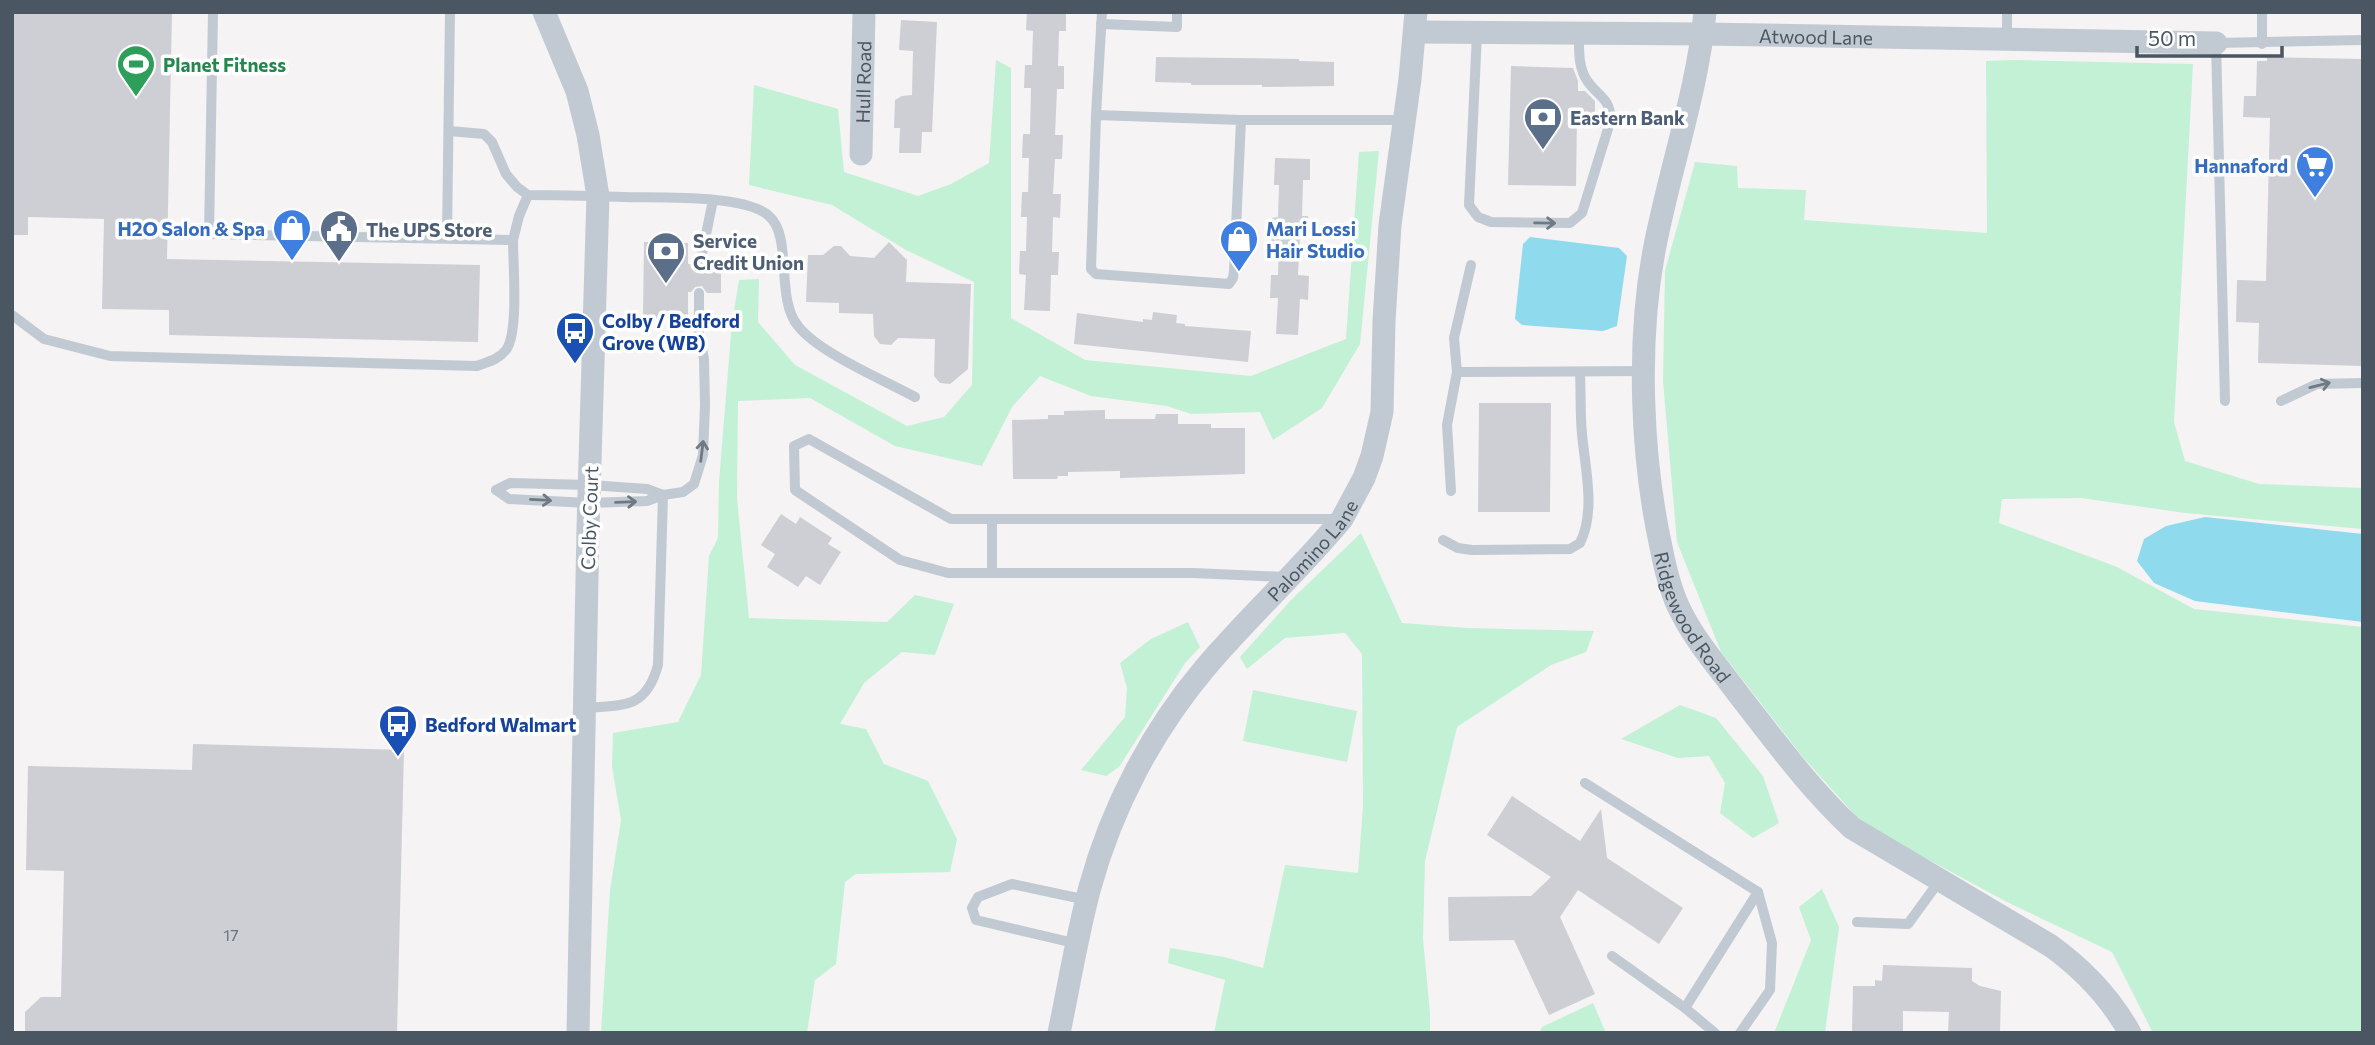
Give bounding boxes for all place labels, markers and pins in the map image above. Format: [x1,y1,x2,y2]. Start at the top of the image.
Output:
sports icon: Planet Fitness [115,43,157,98]
place label: Planet Fitness [163,53,286,76]
bank icon: Eastern Bank [1522,96,1564,151]
place label: Eastern Bank [1570,106,1685,129]
supermarket icon: Hannaford [2294,144,2336,199]
place label: Hannaford [2194,154,2288,177]
shop icon: H2O Salon & Spa [271,207,313,262]
public building icon: The UPS Store [318,208,360,263]
place label: H2O Salon & Spa [117,217,265,240]
place label: Mari Lossi Hair Studio [1266,217,1365,262]
place label: The UPS Store [366,218,492,241]
shop icon: Mari Lossi Hair Studio [1218,218,1260,273]
place label: Service Credit Union [693,229,804,274]
bank icon: Service Credit Union [645,230,687,285]
place label: Colby / Bedford Grove (WB) [602,309,740,354]
bus stop icon: Colby / Bedford Grove (WB) [554,310,596,365]
bus stop icon: Bedford Walmart [377,703,419,758]
place label: Bedford Walmart [425,713,576,736]

